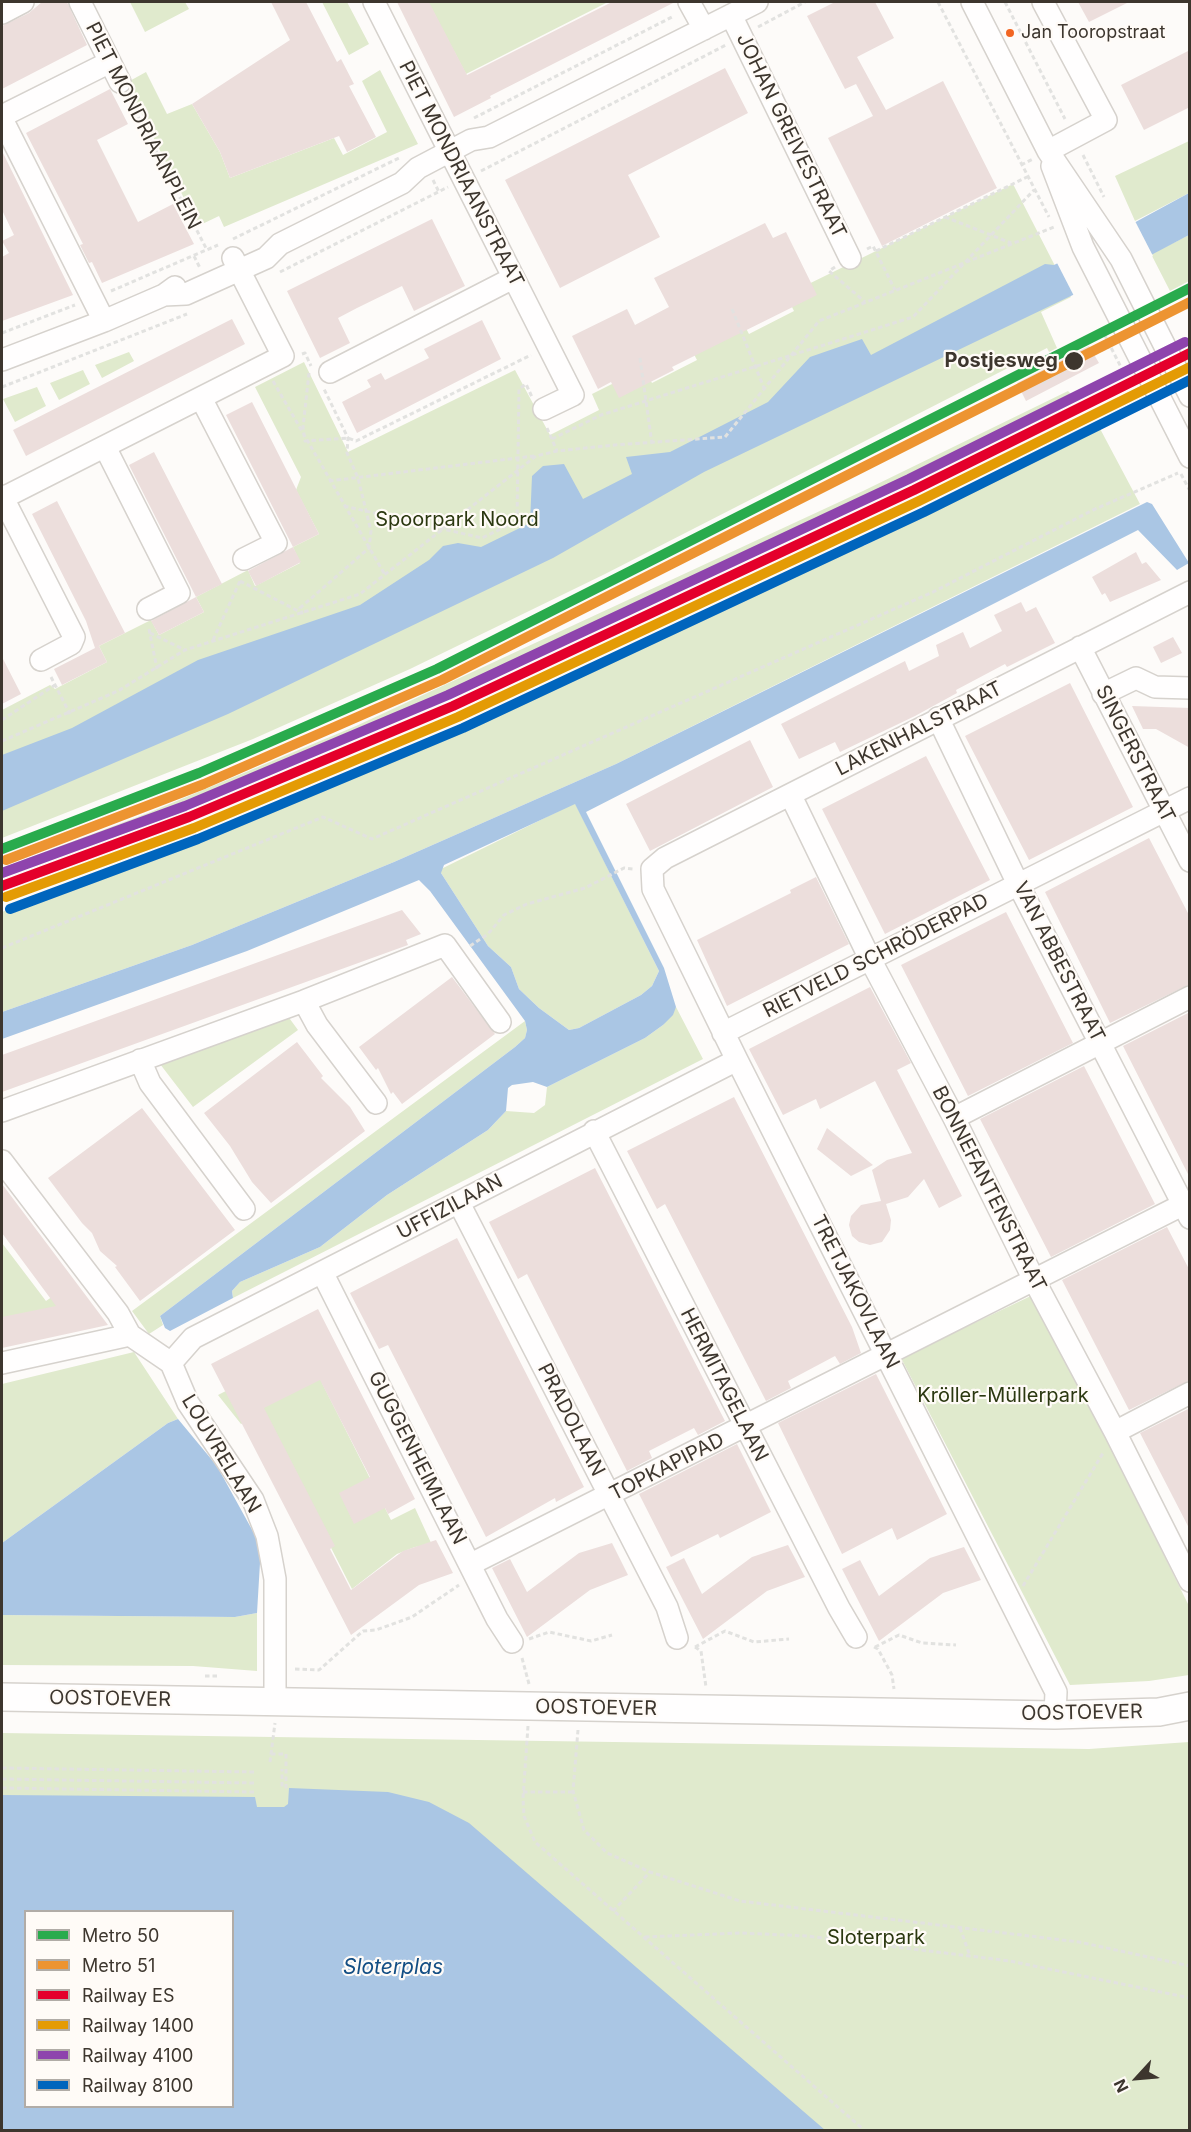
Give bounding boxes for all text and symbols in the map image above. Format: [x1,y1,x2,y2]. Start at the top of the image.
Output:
street label: PIET MONDRIAANPLEIN [80,18,206,234]
place label: Jan Tooropstraat [1021,22,1165,44]
marker: Jan Tooropstraat [1004,27,1016,39]
street label: JOHAN GREIVESTRAAT [731,30,851,242]
street label: PIET MONDRIAANSTRAAT [393,57,529,291]
place label: Postjesweg [944,349,1058,373]
marker: Postjesweg [1063,350,1085,372]
park label: Spoorpark Noord [375,508,539,532]
street label: LAKENHALSTRAAT [832,677,1006,781]
street label: SINGERSTRAAT [1090,681,1180,827]
street label: VAN ABBESTRAAT [1008,878,1110,1046]
street label: RIETVELD SCHRÖDERPAD [759,889,993,1023]
street label: BONNEFANTENSTRAAT [927,1082,1051,1296]
street label: UFFIZILAAN [393,1169,507,1245]
street label: TRETJAKOVLAAN [806,1211,904,1373]
street label: HERMITAGELAAN [675,1304,773,1466]
street label: PRADOLAAN [532,1360,610,1480]
street label: GUGGENHEIMLAAN [363,1367,471,1549]
park label: Kröller-Müllerpark [917,1384,1089,1408]
street label: LOUVRELAAN [176,1390,266,1518]
street label: TOPKAPIPAD [606,1428,728,1506]
street label: OOSTOEVER [49,1686,171,1712]
street label: OOSTOEVER [535,1695,657,1721]
street label: OOSTOEVER [1021,1700,1143,1726]
legend [24,1910,234,2108]
text: Metro 50 [82,1925,159,1946]
park label: Sloterpark [827,1926,925,1950]
text: Metro 51 [82,1955,155,1976]
water label: Sloterplas [343,1955,443,1981]
text: Railway ES [82,1985,174,2006]
text: Railway 1400 [82,2015,194,2036]
text: Railway 4100 [82,2045,193,2066]
north arrow [1107,2048,1167,2108]
text: Railway 8100 [82,2075,193,2096]
text: N [1109,2076,1132,2096]

